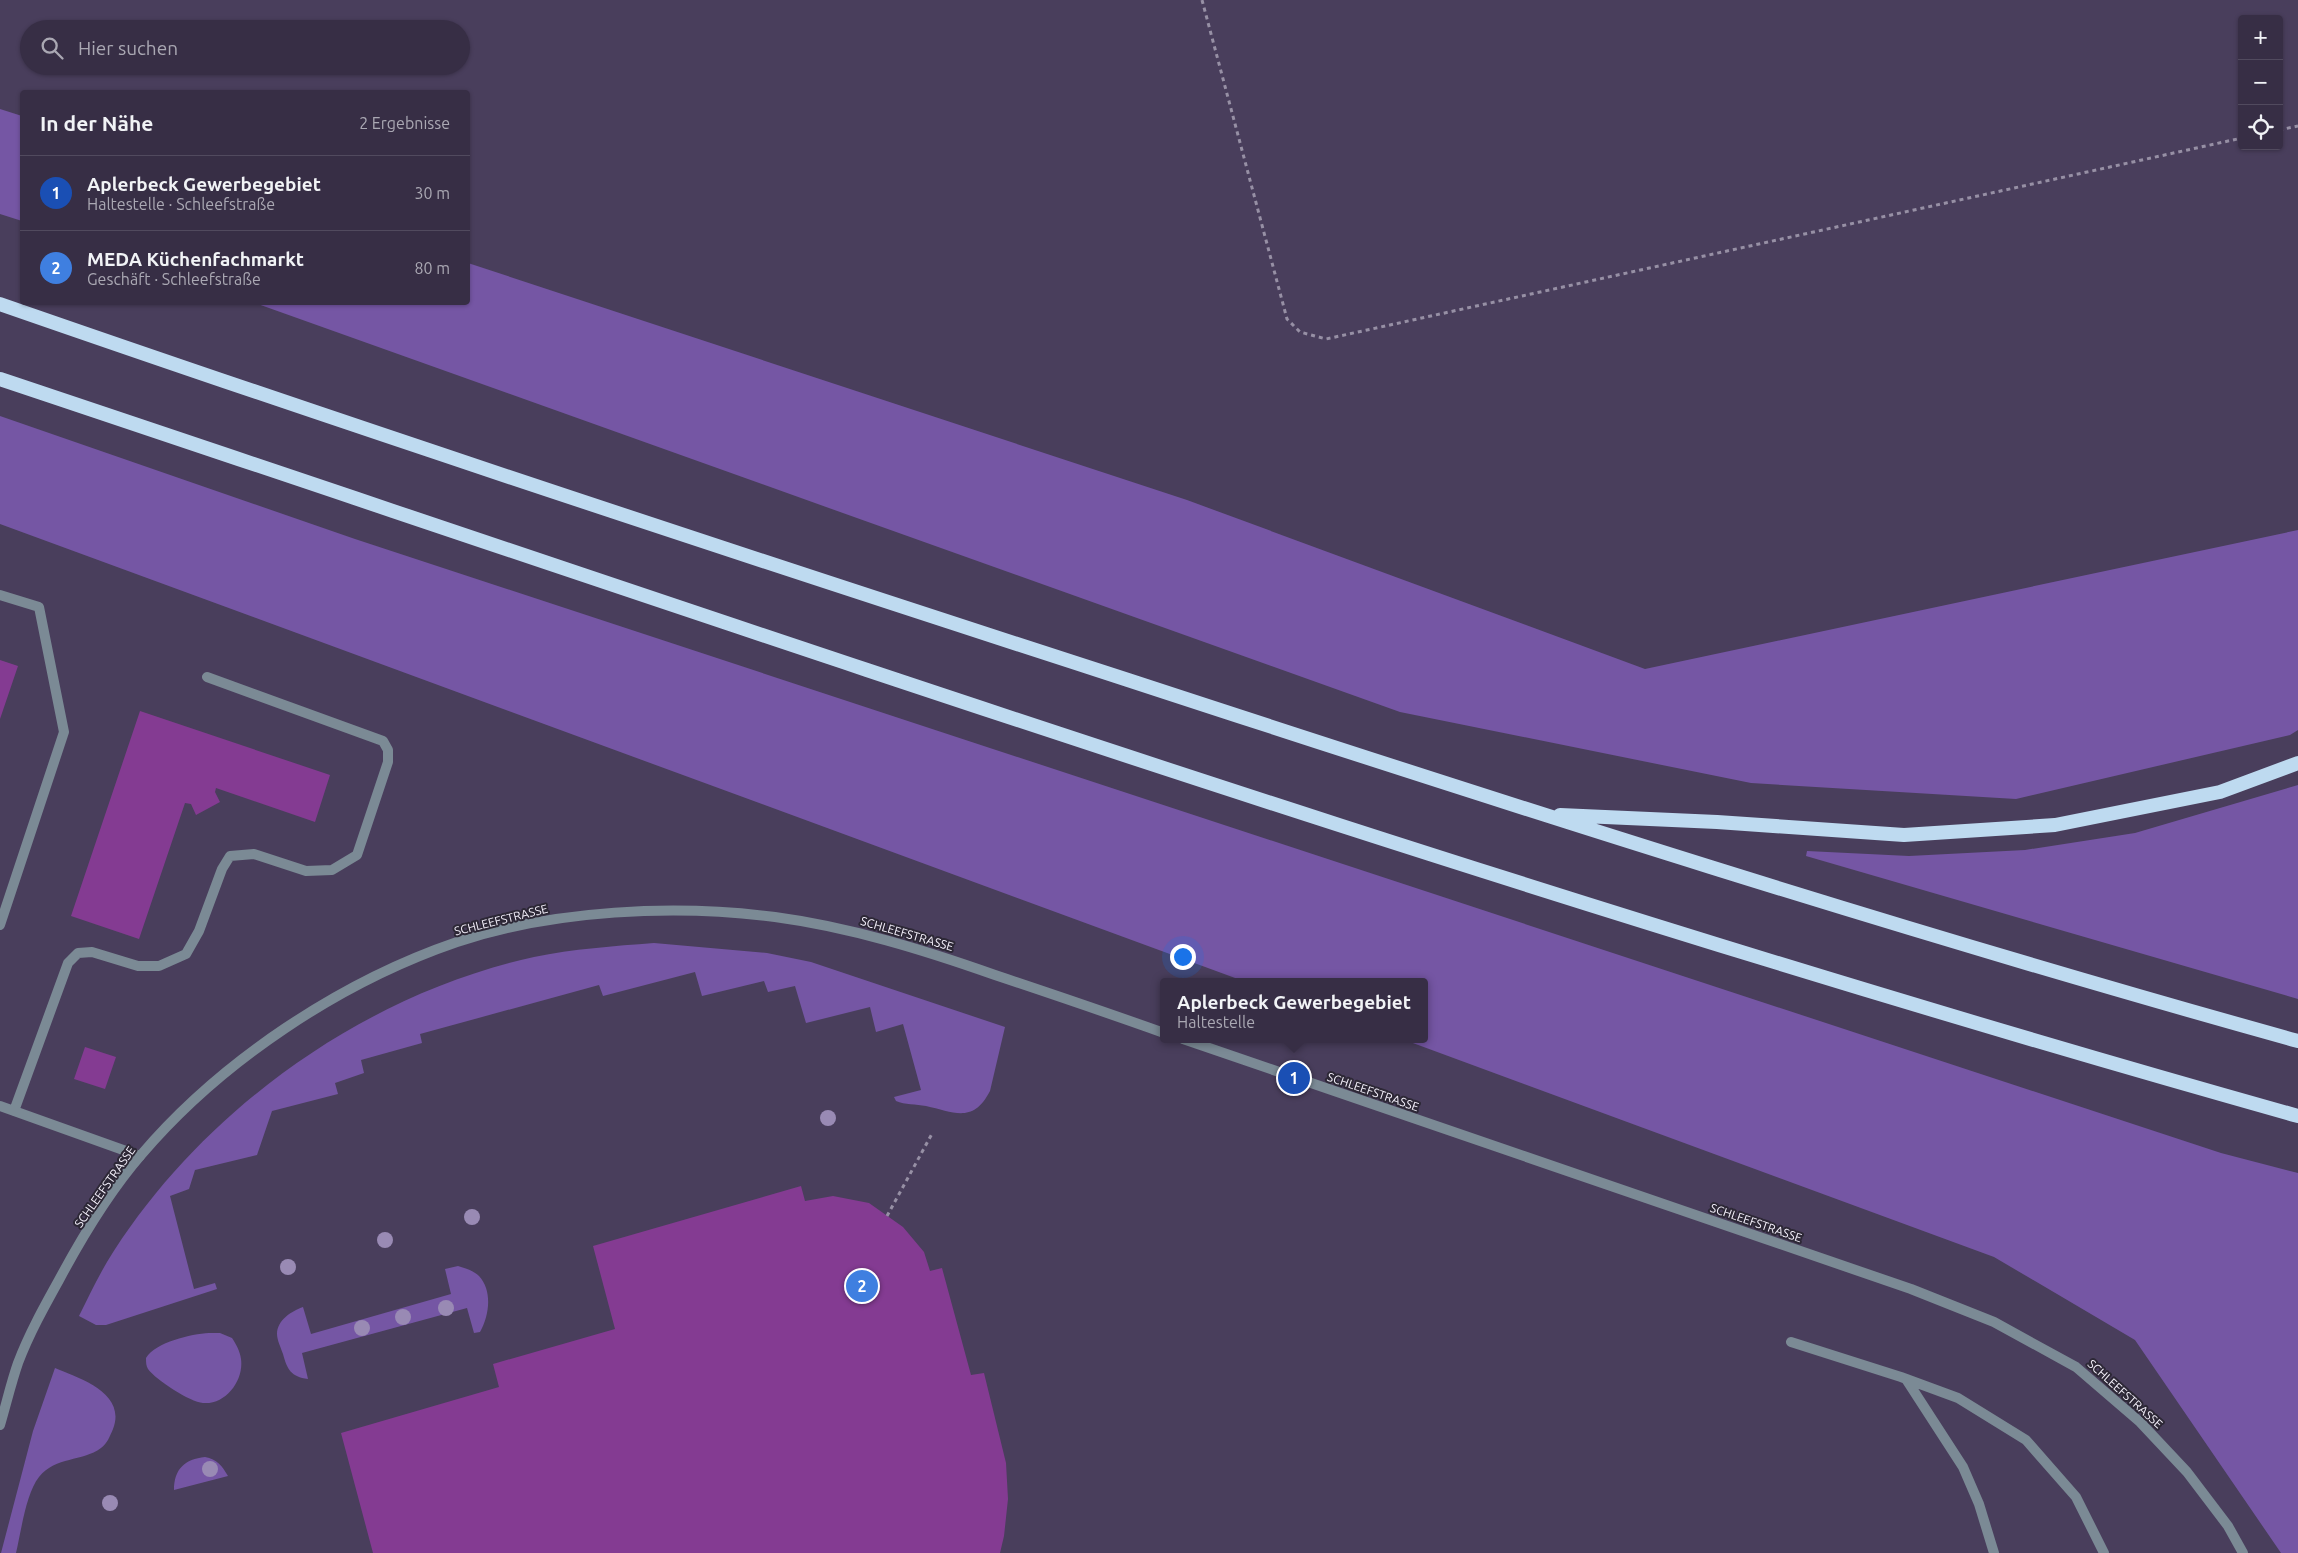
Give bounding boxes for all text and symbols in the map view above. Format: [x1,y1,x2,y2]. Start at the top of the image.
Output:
map controls [2238,15,2283,150]
button: + [2238,15,2283,60]
search box [20,20,470,75]
icon: search [38,34,66,62]
text: Hier suchen [78,37,178,59]
button: − [2238,60,2283,105]
button: locate [2238,105,2283,150]
text: In der Nähe [40,111,153,135]
text: 2 Ergebnisse [359,114,450,132]
text: Aplerbeck Gewerbegebiet [87,173,321,195]
text: 1 [51,184,61,202]
text: 30 m [414,184,450,202]
text: Haltestelle · Schleefstraße [87,195,275,213]
text: MEDA Küchenfachmarkt [87,248,304,270]
text: 2 [51,259,61,277]
text: 80 m [414,259,450,277]
text: Geschäft · Schleefstraße [87,270,261,288]
street label: SCHLEEFSTRASSE [453,902,549,937]
street label: SCHLEEFSTRASSE [859,914,955,953]
your location [1170,944,1196,970]
popup [1160,978,1428,1043]
text: Aplerbeck Gewerbegebiet [1177,991,1411,1013]
text: Haltestelle [1177,1013,1255,1031]
pin: 1 [1278,1059,1310,1097]
street label: SCHLEEFSTRASSE [1326,1070,1421,1113]
street label: SCHLEEFSTRASSE [72,1143,138,1230]
street label: SCHLEEFSTRASSE [1709,1201,1804,1244]
pin: 2 [846,1267,878,1305]
street label: SCHLEEFSTRASSE [2085,1357,2166,1431]

